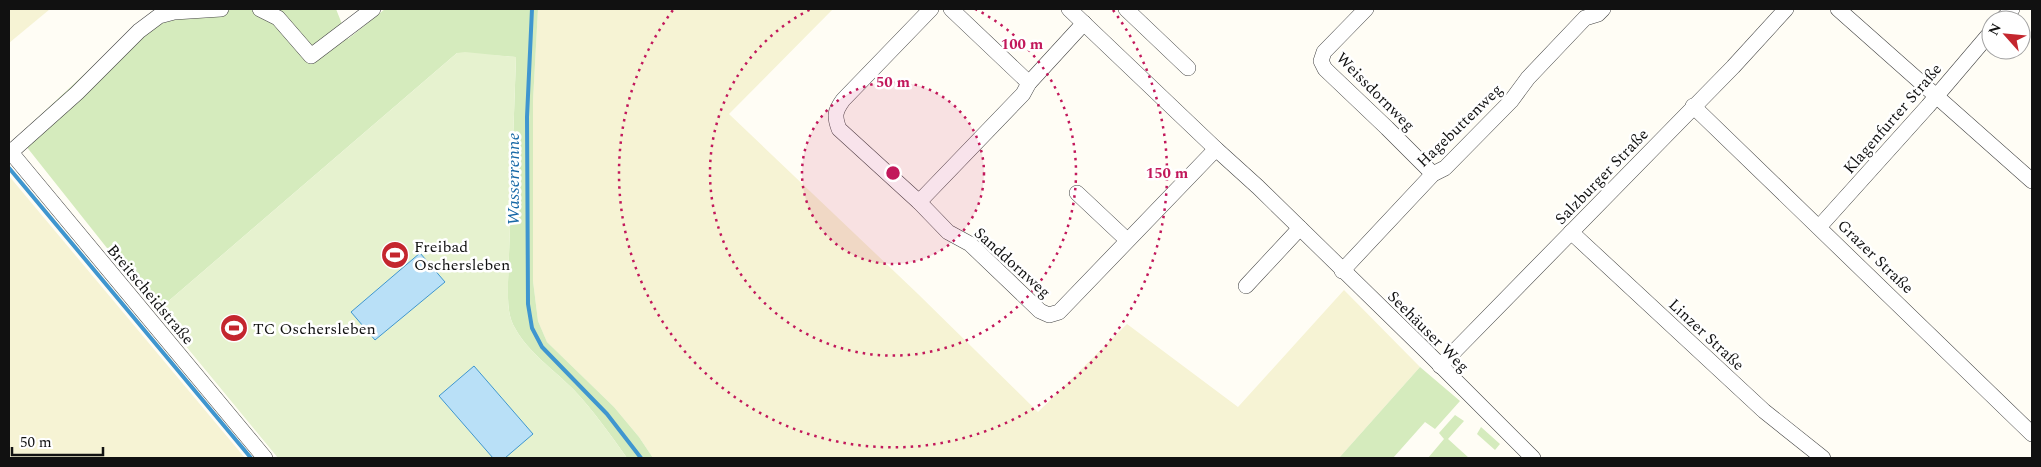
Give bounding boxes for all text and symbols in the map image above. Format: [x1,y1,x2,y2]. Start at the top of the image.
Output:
north arrow [1981,10,2031,60]
text: N [1983,19,2007,39]
text: 100 m [1001,33,1044,56]
street label: Weissdornweg [1330,47,1420,137]
street label: Klagenfurter Straße [1838,58,1948,179]
text: 50 m [876,71,911,94]
street label: Hagebuttenweg [1411,78,1508,173]
street label: Salzburger Straße [1549,123,1654,230]
water label: Wasserrenne [500,133,527,225]
text: 150 m [1146,162,1189,185]
centre of rings [884,164,902,182]
street label: Grazer Straße [1832,214,1919,300]
street label: Sanddornweg [968,222,1056,304]
place label: Freibad Oschersleben [414,235,510,277]
street label: Breitscheidstraße [101,239,200,350]
sports icon: Freibad Oschersleben [380,240,410,270]
street label: Seehäuser Weg [1382,285,1475,378]
street label: Linzer Straße [1663,293,1750,376]
sports icon: TC Oschersleben [219,313,249,343]
place label: TC Oschersleben [253,317,376,341]
scale bar [12,424,104,456]
text: 50 m [20,431,52,454]

